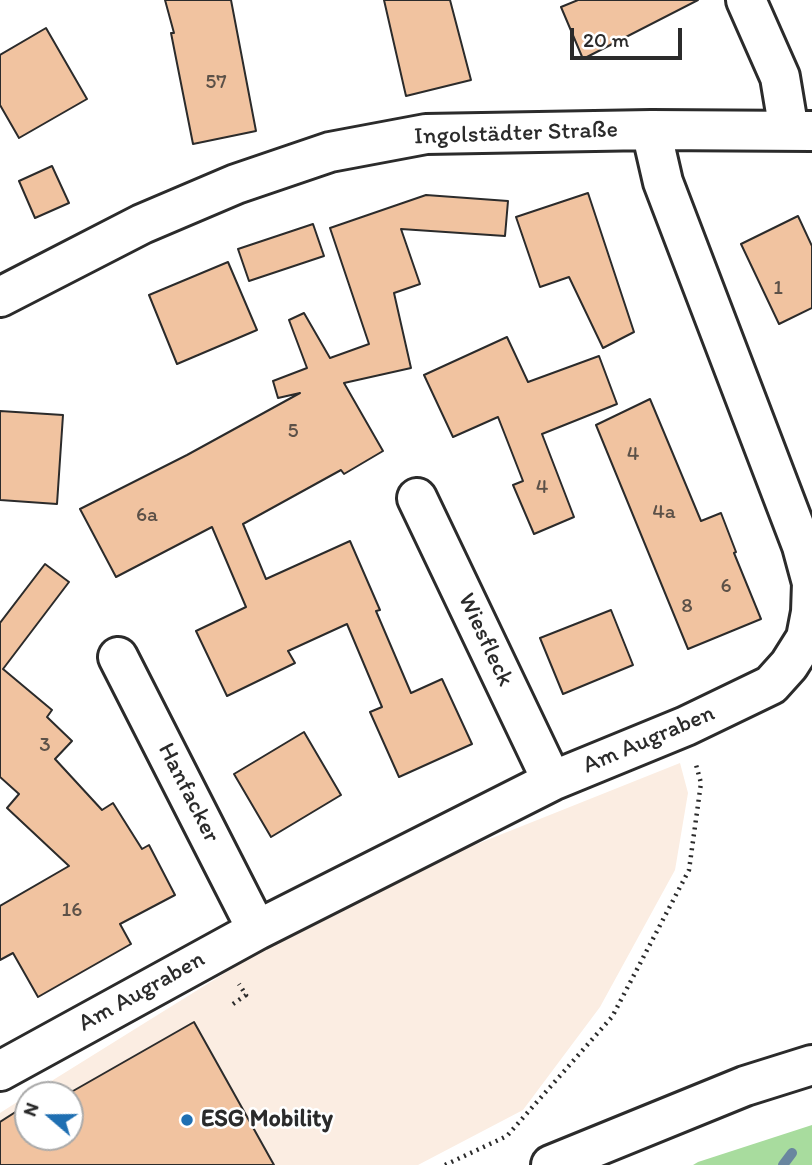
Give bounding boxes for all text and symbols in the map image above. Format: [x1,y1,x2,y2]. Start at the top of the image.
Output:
scale bar [574,14,686,58]
text: 20 m [583,27,629,52]
house number: 57 [205,70,227,96]
street label: Ingolstädter Straße [414,116,618,152]
house number: 1 [773,276,783,302]
house number: 5 [287,419,299,445]
house number: 4 [627,442,639,468]
house number: 4 [536,475,548,501]
house number: 4a [652,500,676,526]
house number: 6a [136,503,158,529]
house number: 6 [720,574,732,600]
street label: Wiesfleck [451,589,519,691]
house number: 8 [681,594,693,620]
street label: Am Augraben [579,699,719,781]
house number: 3 [39,733,51,759]
street label: Hanfacker [151,738,225,848]
house number: 16 [62,898,82,924]
street label: Am Augraben [74,945,210,1039]
north arrow [14,1081,84,1151]
text: N [18,1099,44,1119]
place label: ESG Mobility [201,1106,333,1134]
marker: ESG Mobility [179,1112,195,1128]

